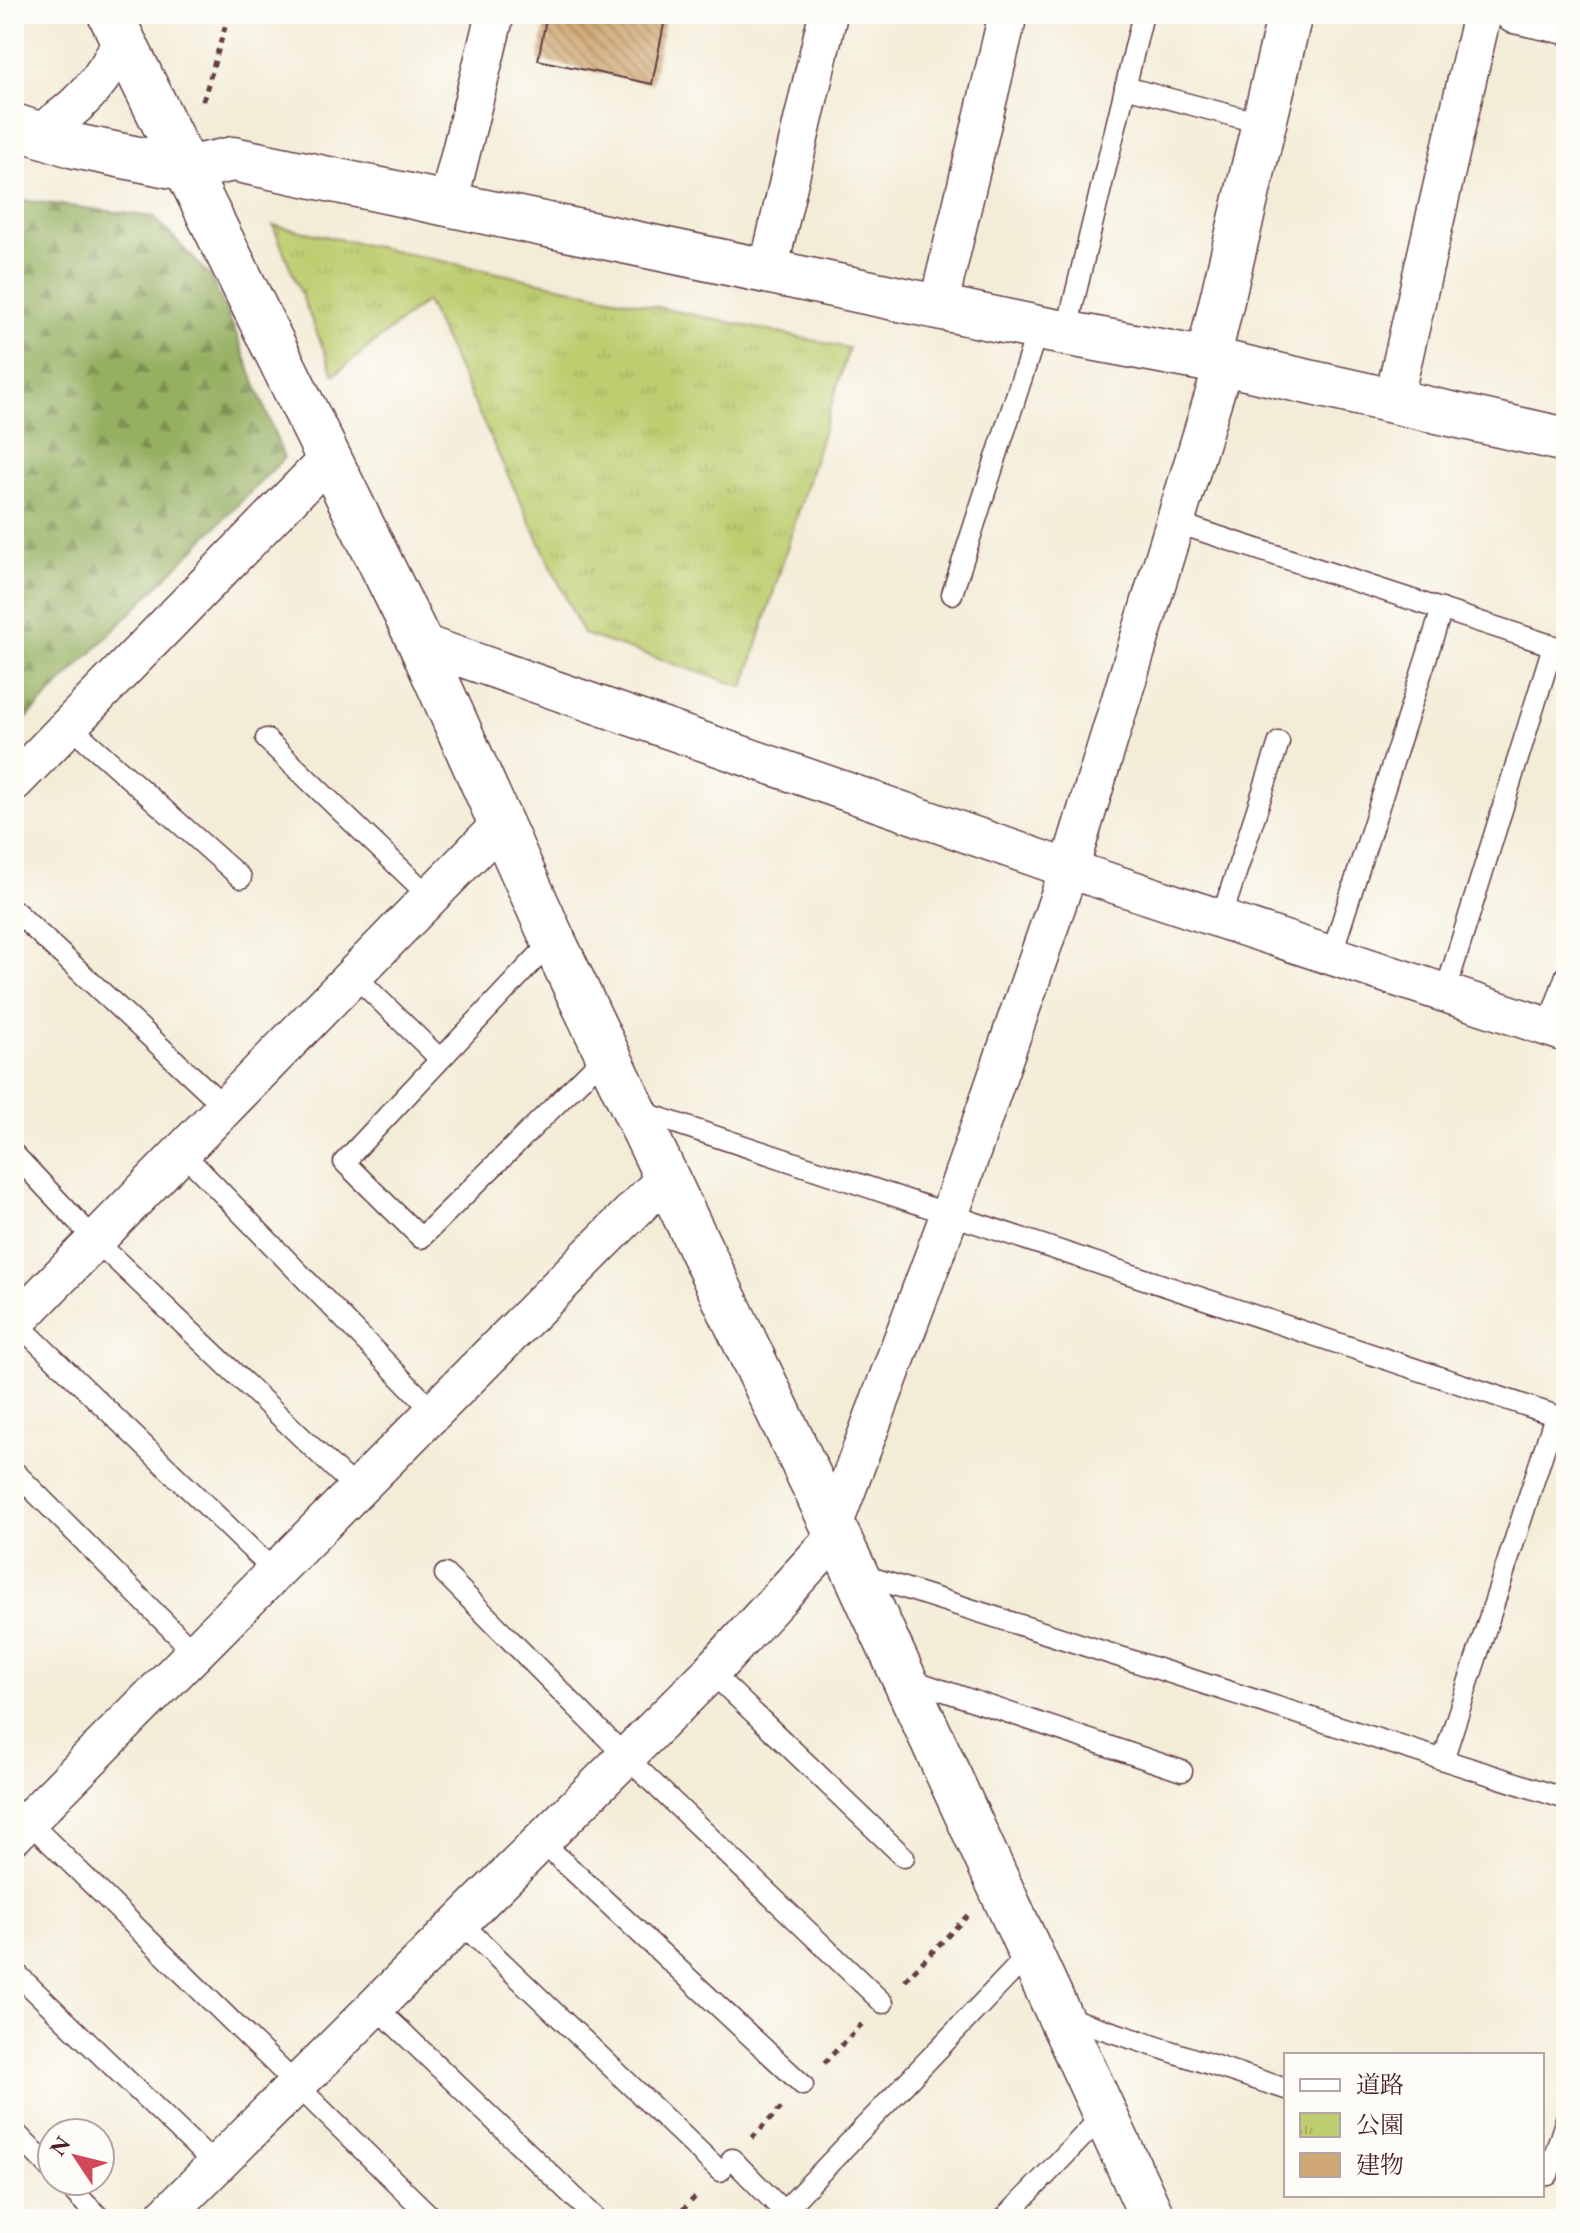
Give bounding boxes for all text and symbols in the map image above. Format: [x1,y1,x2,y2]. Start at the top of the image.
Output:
legend [1284,2053,1544,2197]
text: 道路 [1356,2069,1404,2100]
text: 公園 [1356,2109,1404,2140]
north arrow [36,2117,116,2197]
text: N [43,2130,77,2161]
text: 建物 [1356,2149,1404,2180]

